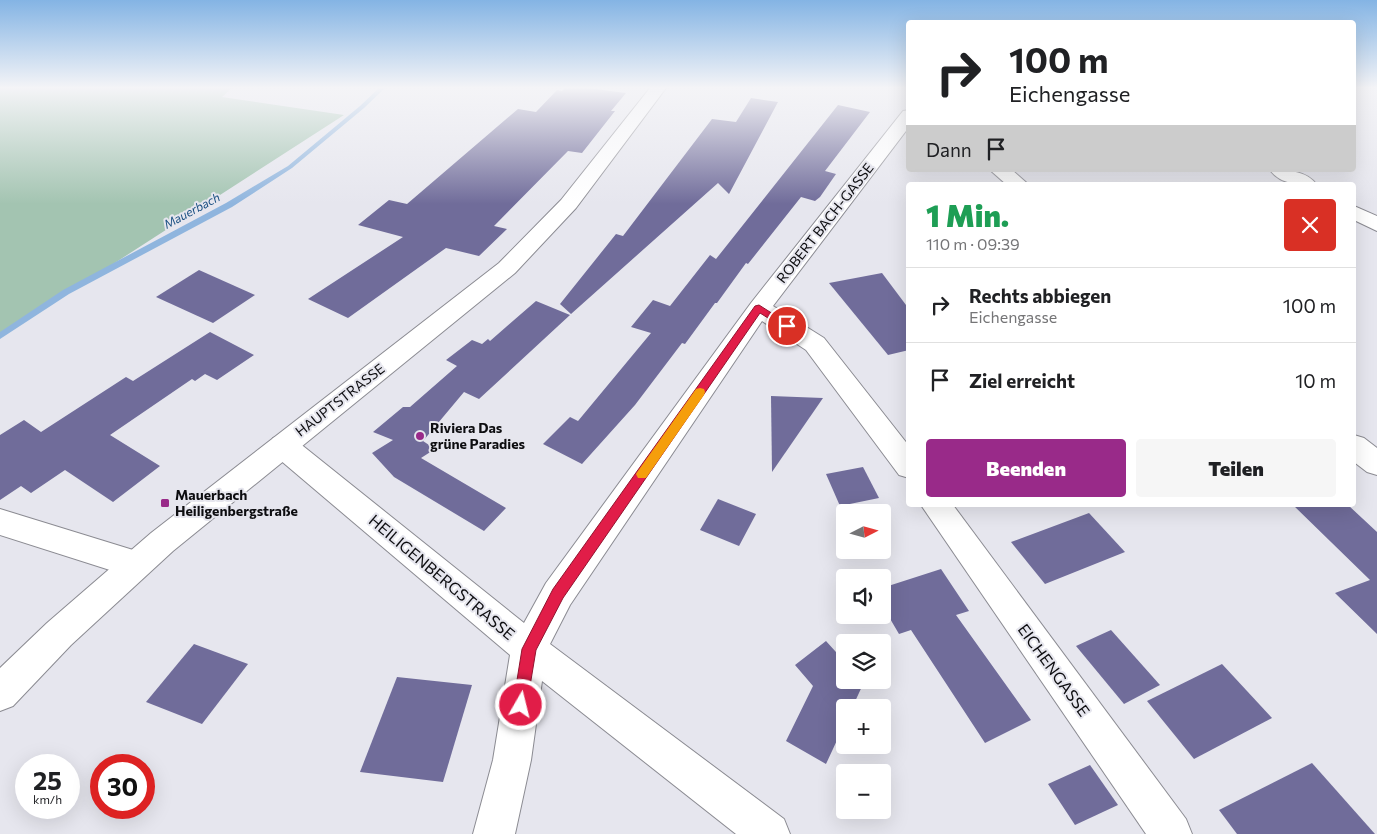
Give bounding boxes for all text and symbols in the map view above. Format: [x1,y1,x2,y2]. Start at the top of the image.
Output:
text: 100 m [1009,37,1109,80]
icon: right [926,40,991,105]
text: Eichengasse [1009,80,1130,107]
icon: arrive [982,135,1010,163]
text: Dann [926,138,972,161]
street label: ROBERT BACH-GASSE [772,159,877,286]
water label: Mauerbach [161,189,222,231]
text: 1 Min. [926,196,1009,233]
button: close [1284,199,1336,251]
text: 110 m · 09:39 [926,234,1020,253]
text: Rechts abbiegen [969,284,1111,307]
icon: right [926,291,954,319]
text: 100 m [1283,294,1336,317]
pin [766,305,808,347]
text: Eichengasse [969,307,1057,326]
icon: arrive [773,312,801,340]
street label: HAUPTSTRASSE [292,360,388,440]
icon: arrive [926,366,954,394]
text: Ziel erreicht [969,369,1075,392]
text: 10 m [1295,369,1336,392]
place label: Riviera Das grüne Paradies [430,419,526,452]
marker: Riviera Das grüne Paradies [414,430,426,442]
button: Beenden [926,439,1126,497]
button: Teilen [1136,439,1336,497]
place label: Mauerbach Heiligenbergstraße [175,486,298,519]
marker: Mauerbach Heiligenbergstraße [159,497,171,509]
north arrow [836,504,891,559]
map controls [836,504,891,819]
street label: HEILIGENBERGSTRASSE [366,510,519,643]
button: sound [836,569,891,624]
street label: EICHENGASSE [1015,620,1094,720]
button: layers [836,634,891,689]
position arrow [494,678,546,730]
button: + [836,699,891,754]
speed limit sign: 30 [90,754,155,819]
button: − [836,764,891,819]
text: 25 [33,765,62,795]
text: km/h [33,792,62,806]

